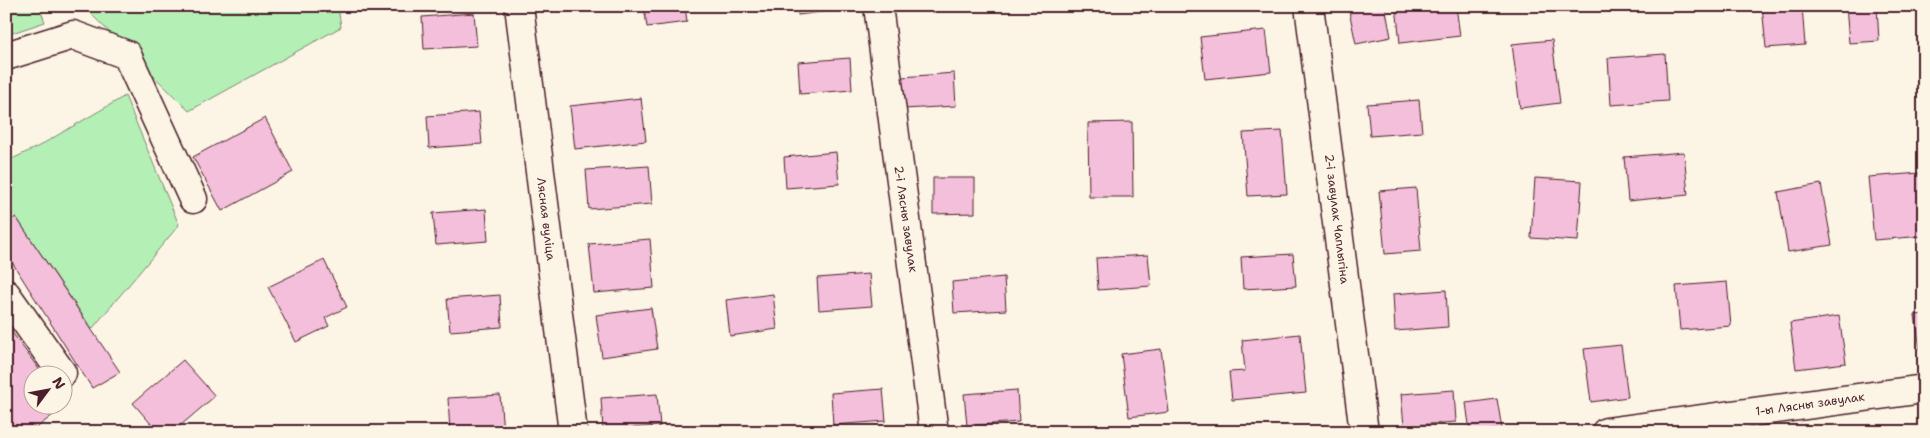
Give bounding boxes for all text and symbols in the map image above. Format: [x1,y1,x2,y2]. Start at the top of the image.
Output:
street label: 2-і завулак Чаплыгіна [1321,153,1353,285]
street label: 2-і Лясны завулак [891,165,921,274]
street label: Лясная вуліца [533,177,559,262]
north arrow [22,366,72,416]
text: N [48,374,70,393]
street label: 1-ы Лясны завулак [1754,388,1866,420]

